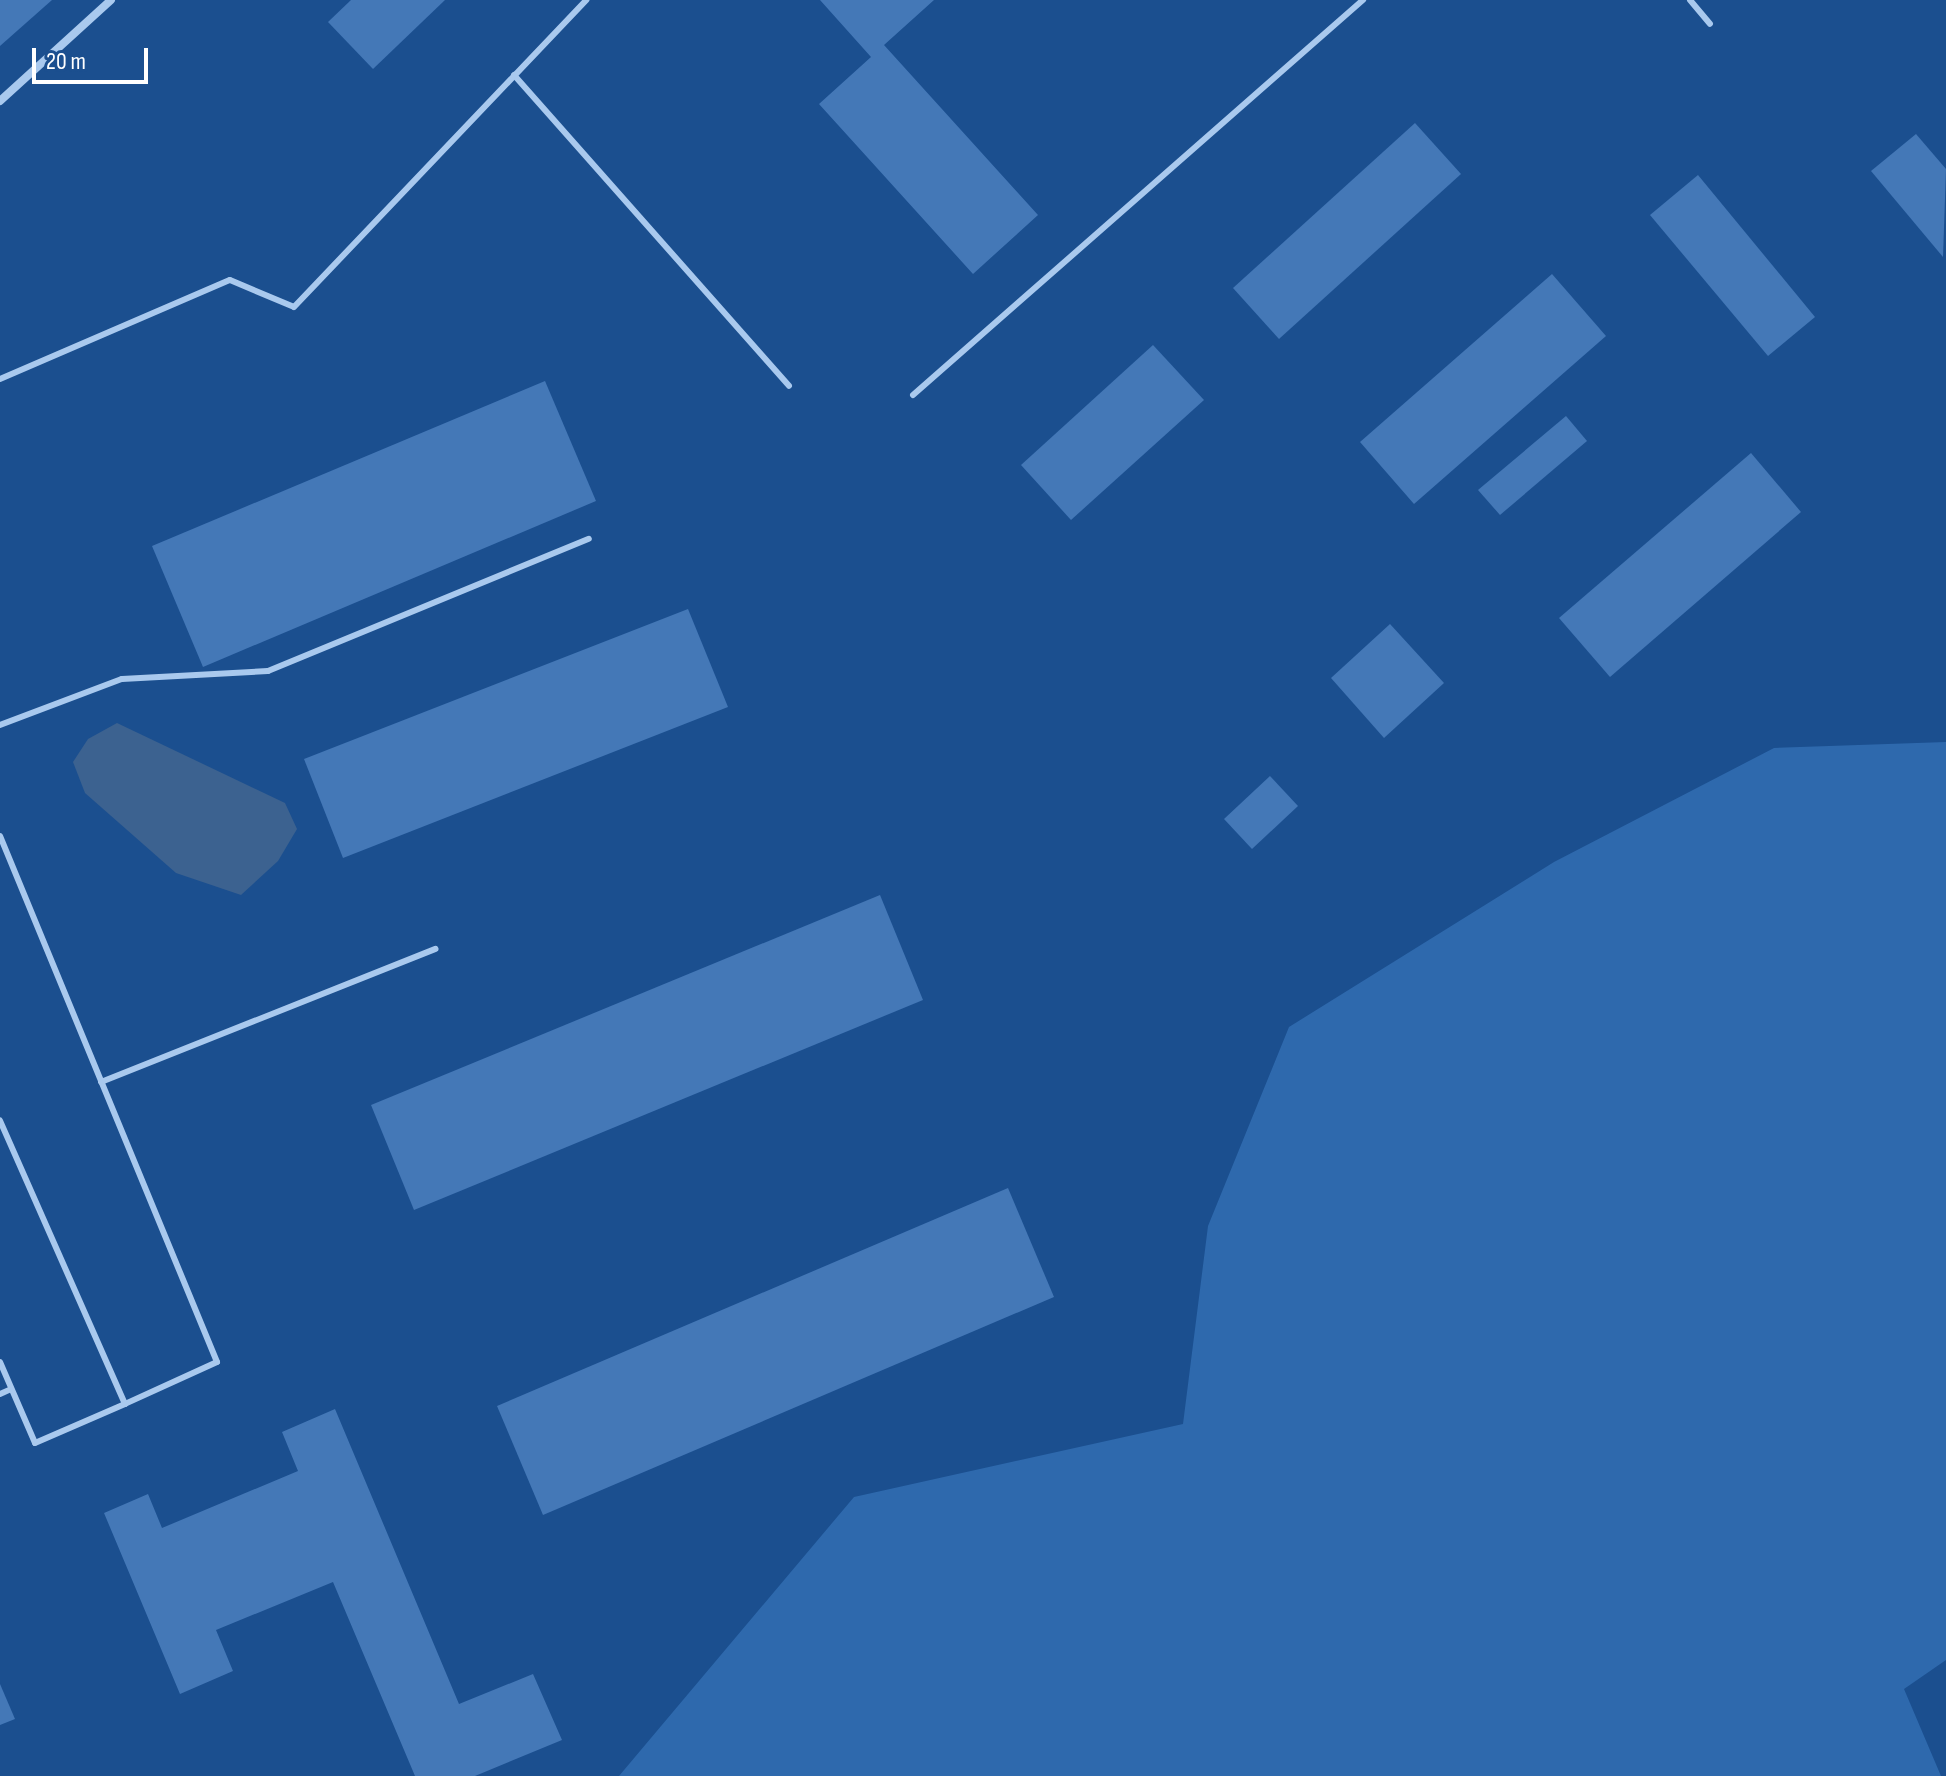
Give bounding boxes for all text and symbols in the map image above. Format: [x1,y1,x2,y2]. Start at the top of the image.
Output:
scale bar [36,32,152,82]
text: 20 m [46,47,86,76]

